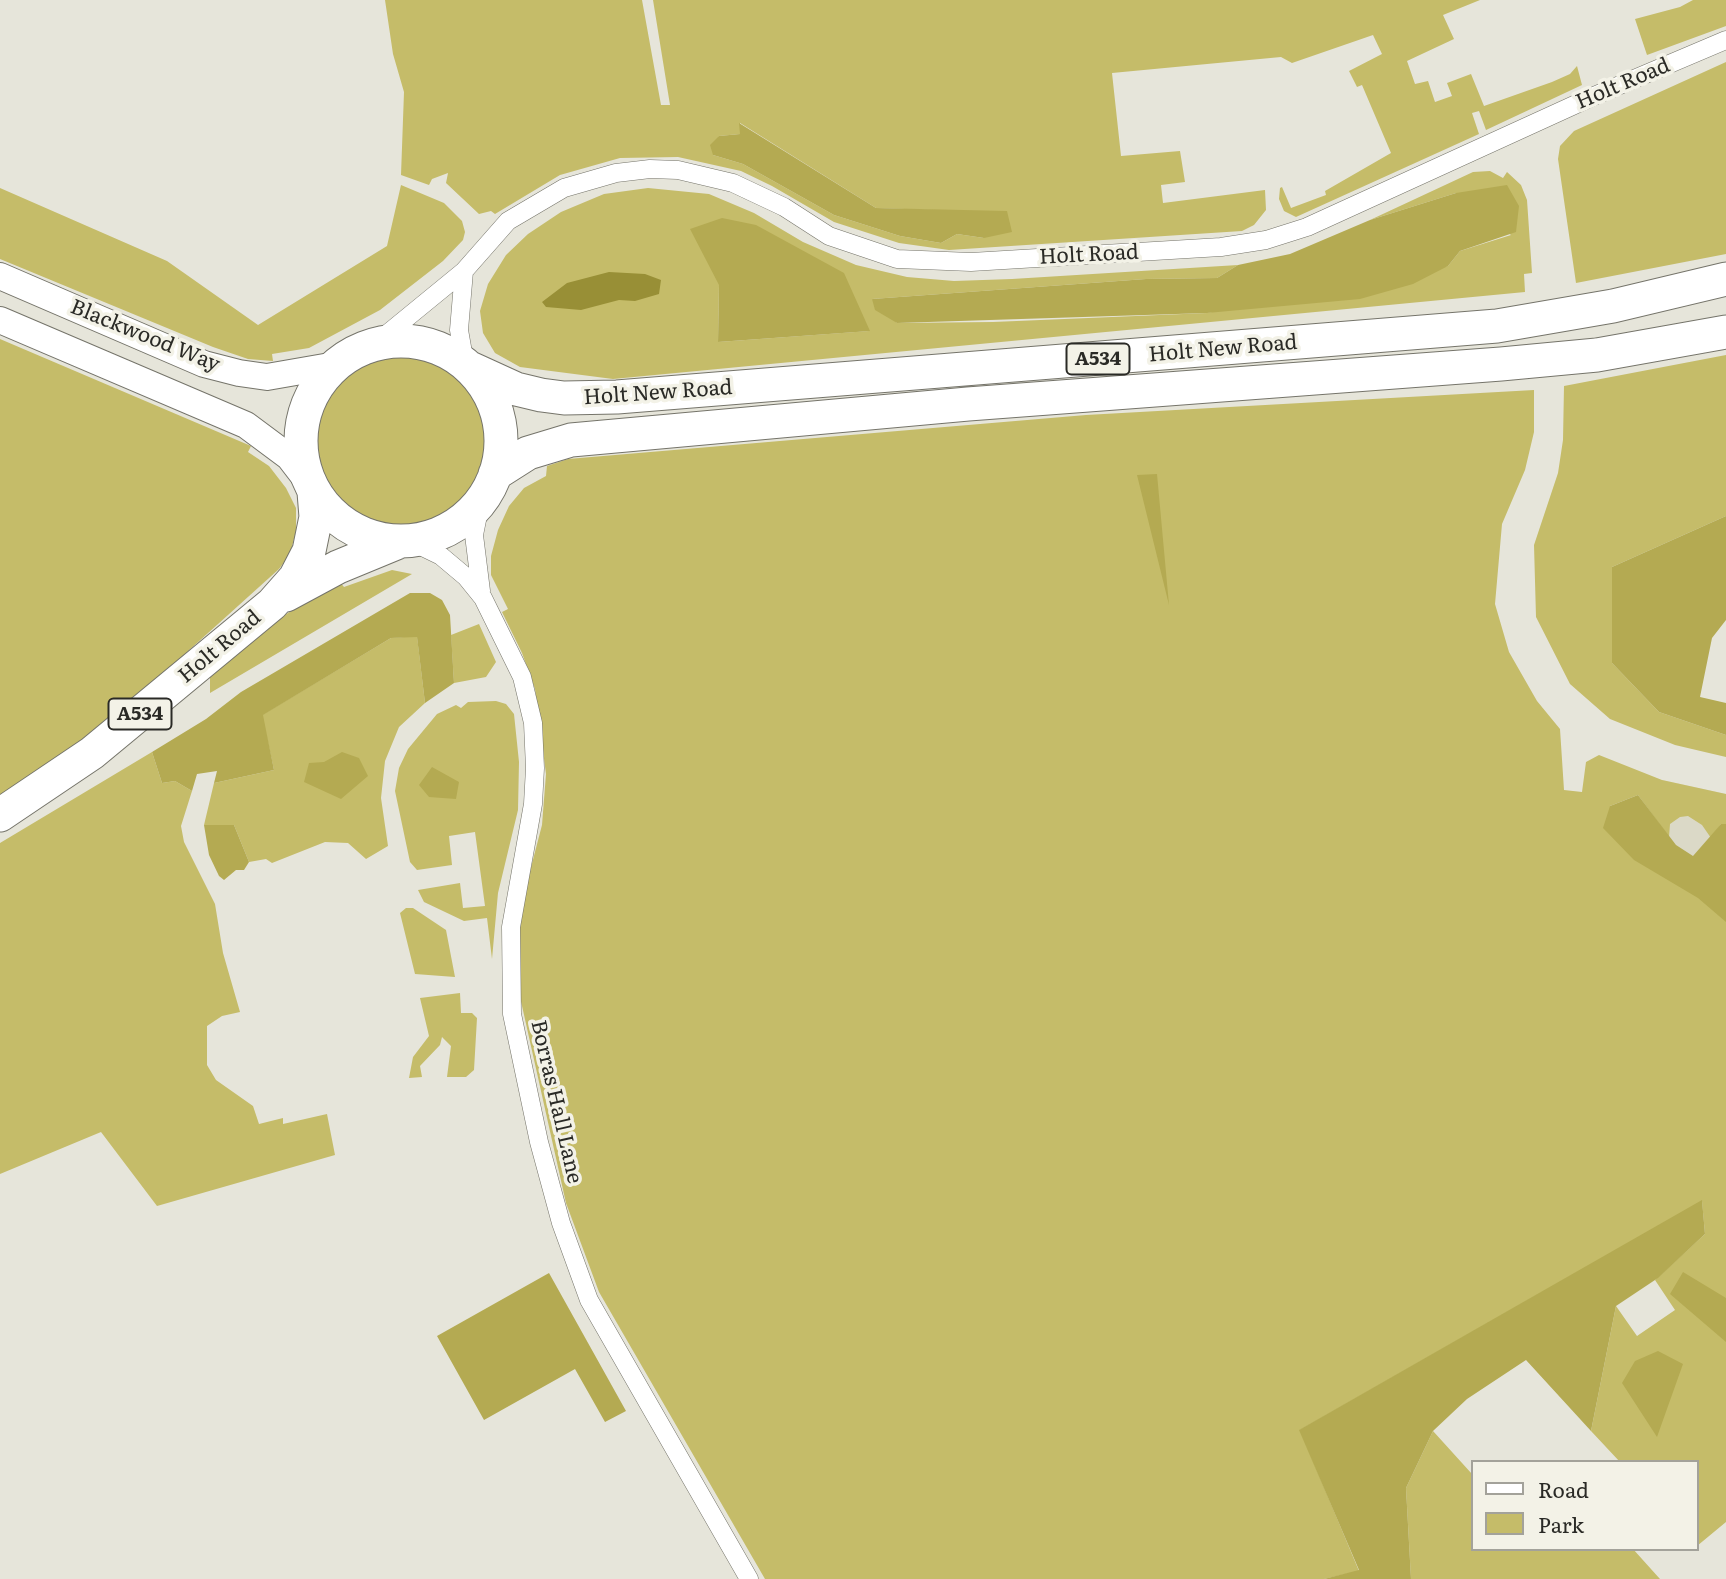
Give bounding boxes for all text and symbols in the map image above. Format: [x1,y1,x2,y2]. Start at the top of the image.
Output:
street label: Holt Road [1572,53,1674,115]
street label: Holt Road [1038,240,1140,270]
street label: Blackwood Way [66,295,224,377]
street label: Holt New Road [1148,330,1298,368]
road number: A534 [1066,344,1130,374]
street label: Holt New Road [583,375,733,411]
street label: Holt Road [174,605,266,689]
road number: A534 [108,698,172,730]
street label: Borras Hall Lane [525,1018,587,1186]
legend [1470,1460,1698,1551]
text: Road [1538,1473,1589,1504]
text: Park [1538,1508,1584,1539]

